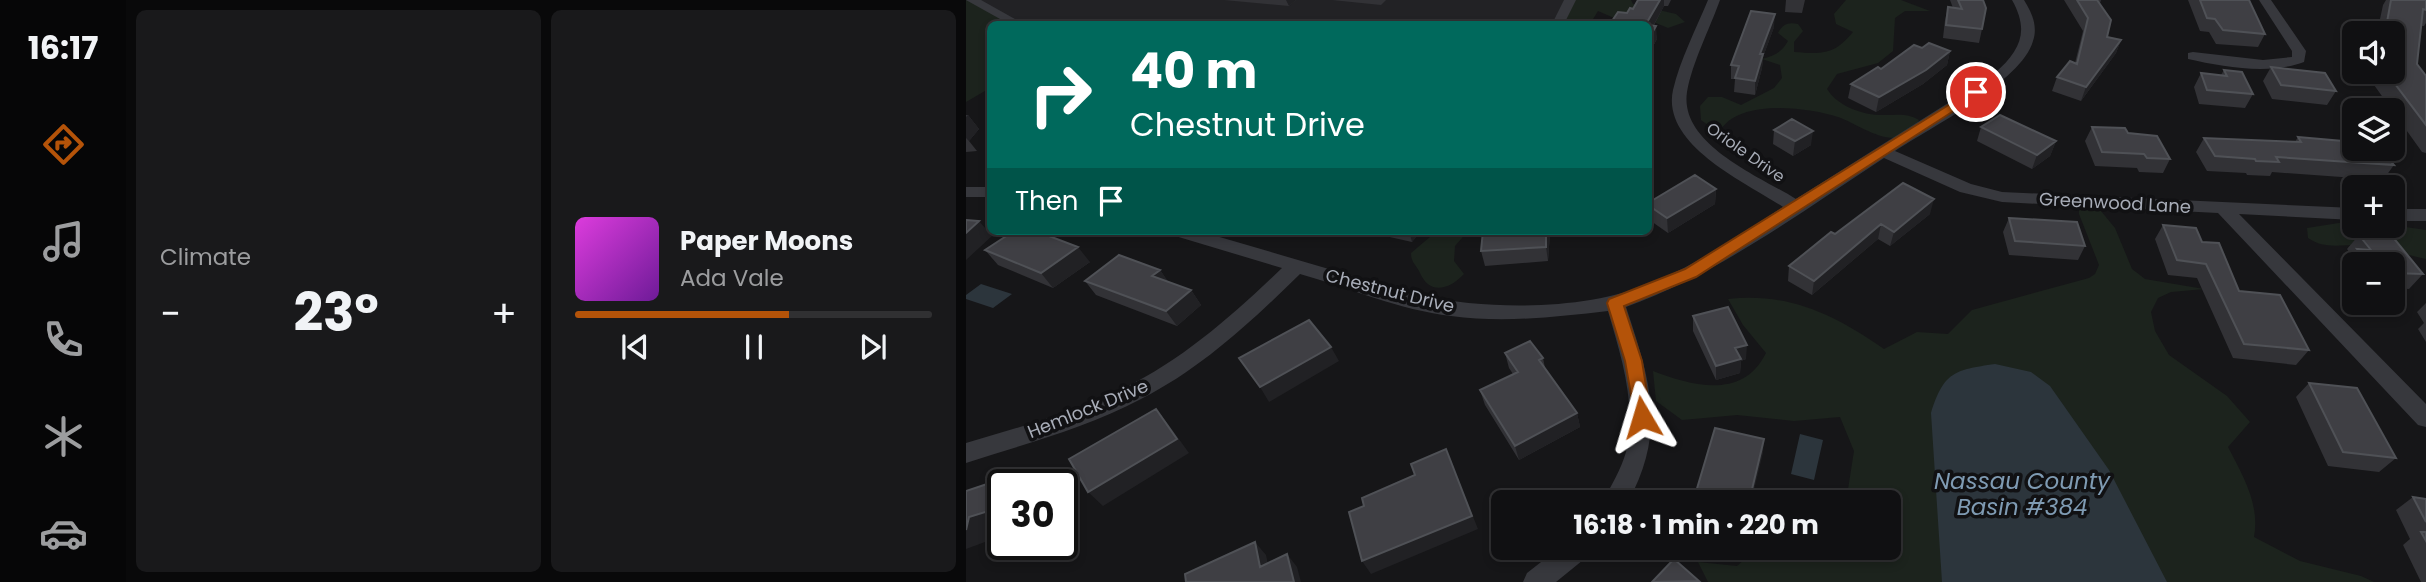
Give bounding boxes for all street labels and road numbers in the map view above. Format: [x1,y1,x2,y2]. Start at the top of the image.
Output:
street label: Oriole Drive [1702,117,1790,188]
street label: Greenwood Lane [2038,186,2192,219]
street label: Chestnut Drive [1323,262,1457,319]
street label: Hemlock Drive [1024,373,1152,444]

